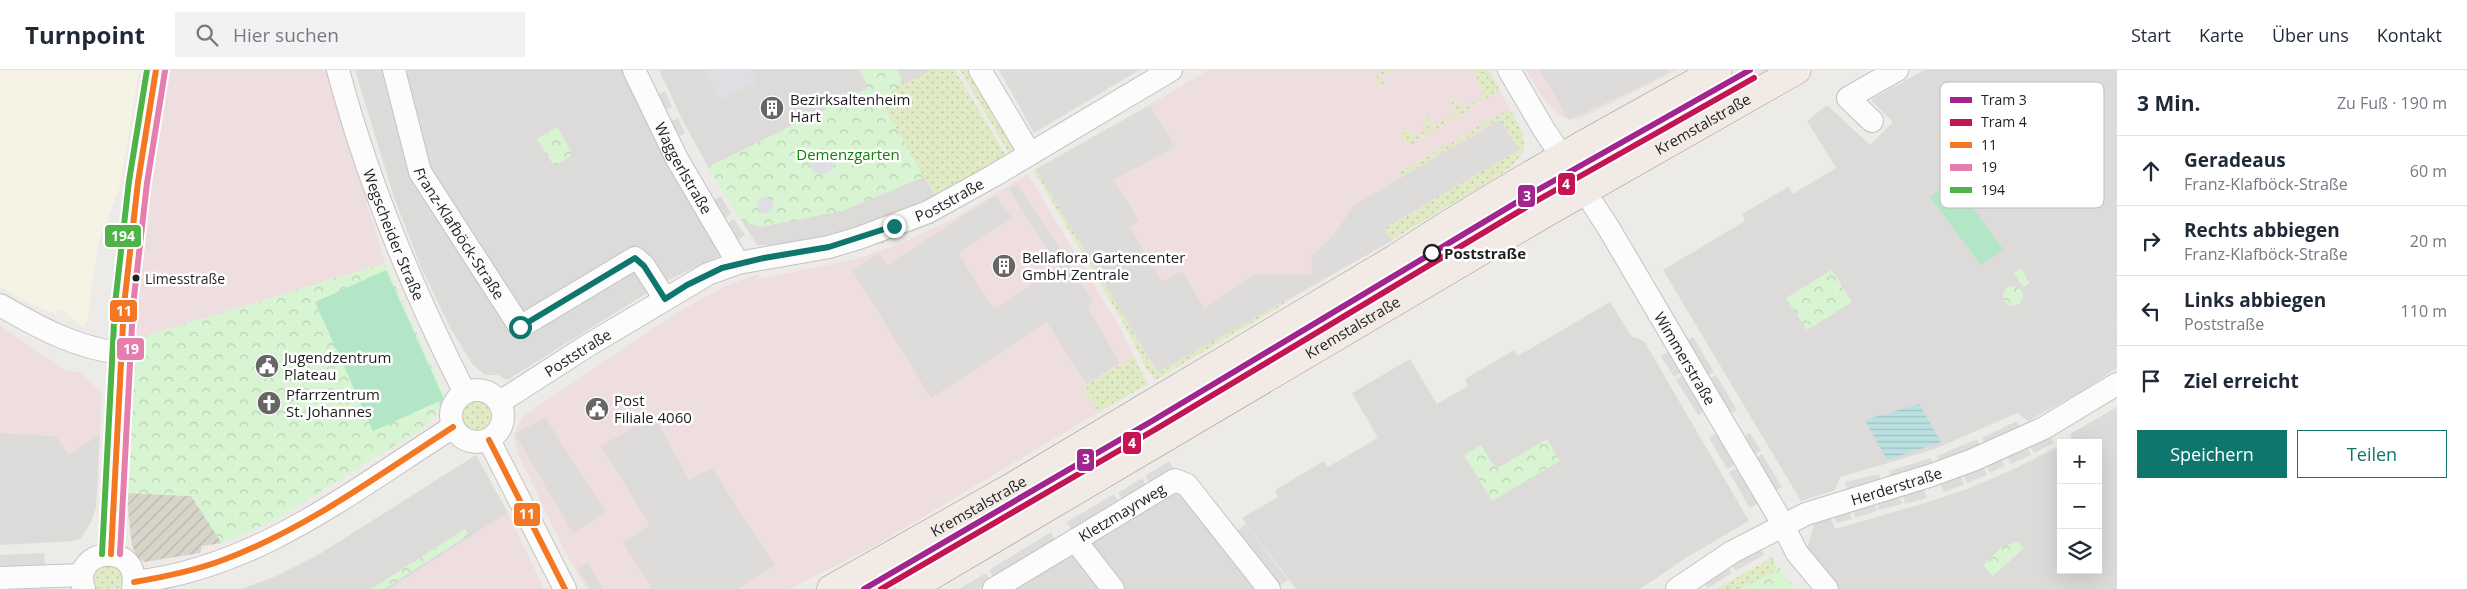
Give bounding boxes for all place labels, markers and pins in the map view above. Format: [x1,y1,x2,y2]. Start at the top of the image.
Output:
place label: Bezirksaltenheim Hart [790,89,910,126]
building icon: Bezirksaltenheim Hart [759,95,785,121]
place label: Poststraße [1444,243,1526,263]
marker: Poststraße [1423,244,1441,262]
place label: Bellaflora Gartencenter GmbH Zentrale [1022,247,1185,284]
building icon: Bellaflora Gartencenter GmbH Zentrale [991,253,1017,279]
place label: Limesstraße [145,269,225,288]
marker: Limesstraße [131,273,141,283]
place label: Jugendzentrum Plateau [282,347,391,384]
public building icon: Jugendzentrum Plateau [254,353,280,379]
place label: Pfarrzentrum St. Johannes [286,384,380,421]
church icon: Pfarrzentrum St. Johannes [256,390,282,416]
place label: Post Filiale 4060 [614,390,692,427]
public building icon: Post Filiale 4060 [584,396,610,422]

